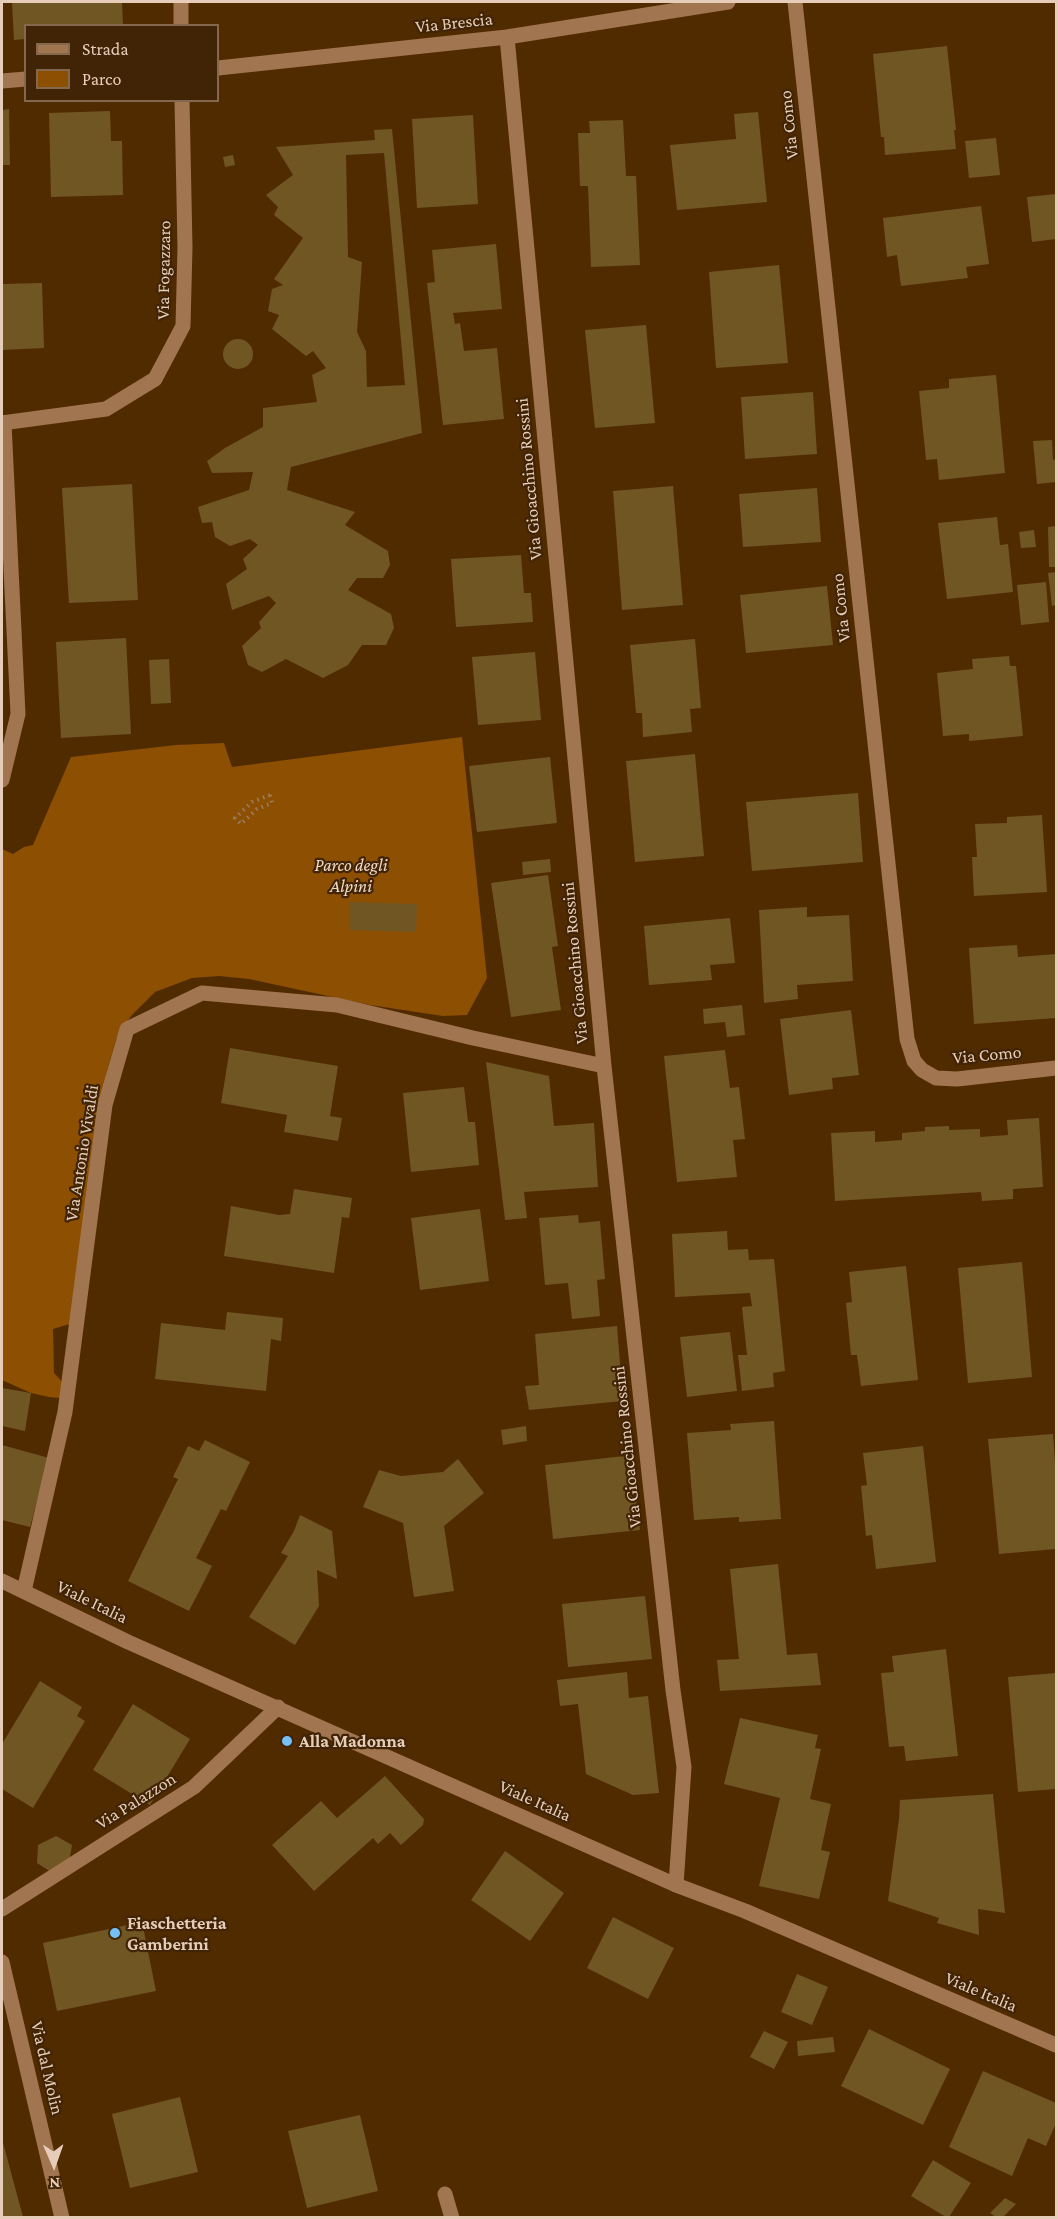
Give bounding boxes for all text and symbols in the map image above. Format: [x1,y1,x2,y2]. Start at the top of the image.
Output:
street label: Via Brescia [414,8,494,38]
legend [24,24,219,102]
text: Strada [82,39,129,59]
text: Parco [82,69,121,89]
street label: Via Como [775,89,803,161]
street label: Via Fogazzaro [152,220,176,320]
street label: Via Gioacchino Rossini [511,397,547,561]
street label: Via Como [827,572,855,644]
park label: Parco degli Alpini [314,854,388,896]
street label: Via Gioacchino Rossini [557,881,593,1045]
street label: Via Como [952,1041,1022,1069]
street label: Via Antonio Vivaldi [61,1083,103,1223]
street label: Via Gioacchino Rossini [608,1365,646,1529]
street label: Viale Italia [53,1576,131,1628]
place label: Alla Madonna [299,1730,406,1752]
marker: Alla Madonna [280,1734,294,1748]
street label: Via Palazzon [92,1768,180,1834]
street label: Viale Italia [496,1776,574,1826]
place label: Fiaschetteria Gamberini [127,1912,227,1954]
marker: Fiaschetteria Gamberini [108,1926,122,1940]
street label: Viale Italia [942,1967,1020,2017]
street label: Via dal Molin [26,2019,68,2117]
north arrow [24,2135,84,2195]
text: N [49,2175,60,2192]

